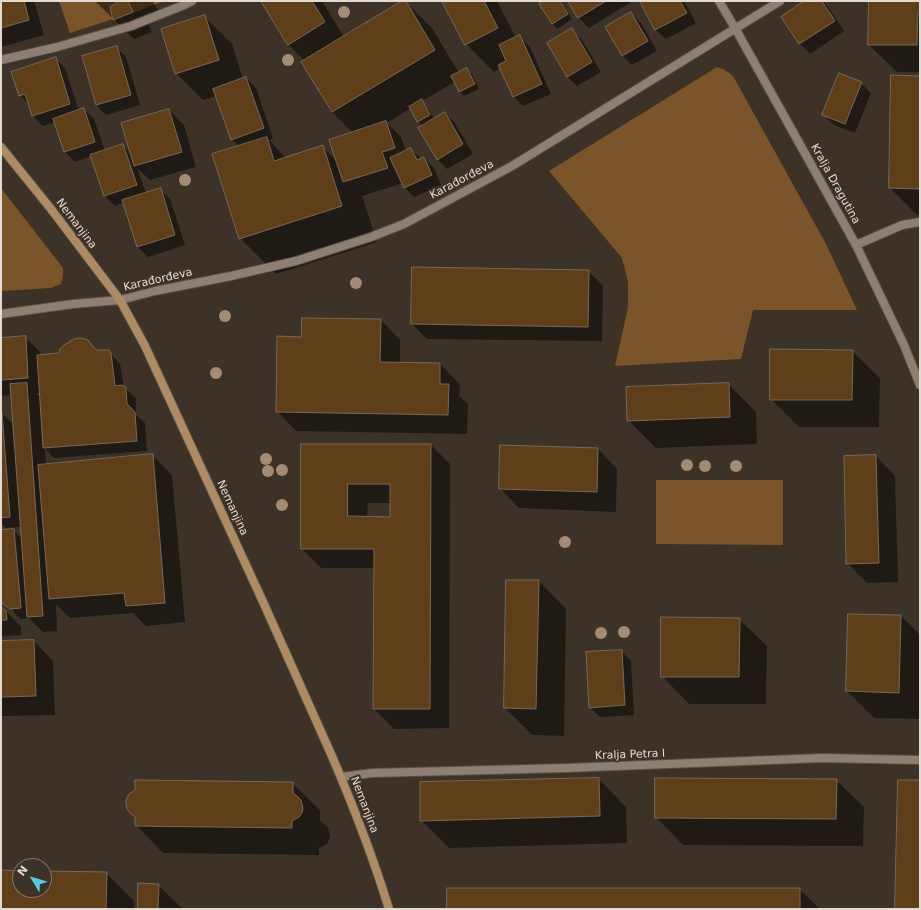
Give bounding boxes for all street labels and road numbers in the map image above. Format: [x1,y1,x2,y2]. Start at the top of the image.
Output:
street label: Kralja Dragutina [808,142,862,226]
street label: Karađorđeva [428,158,496,202]
street label: Nemanjina [53,196,99,252]
street label: Karađorđeva [122,266,194,294]
street label: Nemanjina [213,478,251,538]
street label: Kralja Petra I [595,747,665,763]
street label: Nemanjina [347,775,381,835]

